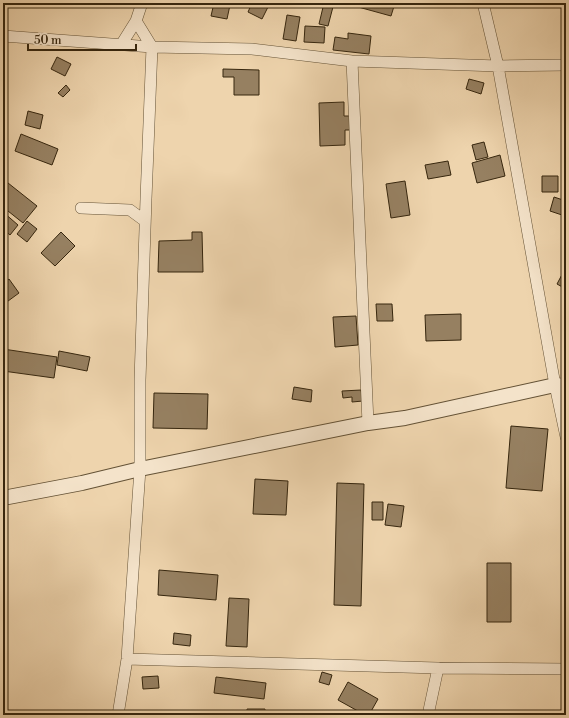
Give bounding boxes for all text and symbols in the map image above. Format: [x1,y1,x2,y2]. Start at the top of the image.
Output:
scale bar [28,26,136,52]
text: 50 m [34,33,62,48]

